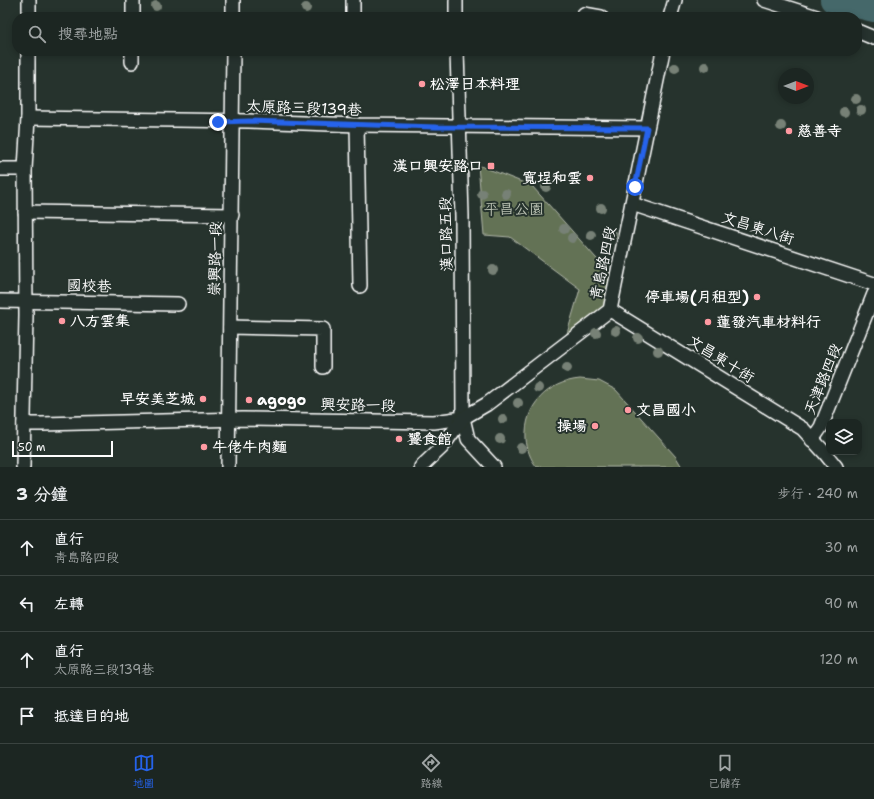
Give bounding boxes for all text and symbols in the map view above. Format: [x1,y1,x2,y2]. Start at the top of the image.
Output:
search box [12,12,862,56]
icon: search [26,23,48,45]
text: 搜尋地點 [58,24,118,44]
north arrow [778,68,814,104]
place label: 松澤日本料理 [430,74,520,94]
marker: 松澤日本料理 [417,79,427,89]
street label: 太原路三段139巷 [246,96,362,120]
route end [209,113,227,131]
place label: 慈善寺 [797,121,842,141]
marker: 慈善寺 [784,126,794,136]
place label: 漢口興安路口 [393,156,483,176]
marker: 漢口興安路口 [486,161,496,171]
place label: 寬埕和雲 [522,168,582,188]
marker: 寬埕和雲 [585,173,595,183]
route start [626,178,644,196]
street label: 漢口路五段 [435,196,457,272]
park label: 平昌公園 [484,199,544,219]
street label: 文昌東八街 [719,207,797,249]
street label: 崇興路一段 [204,221,226,297]
street label: 青島路四段 [585,224,621,302]
street label: 國校巷 [66,276,112,296]
place label: 停車場(月租型) [645,287,749,307]
marker: 停車場(月租型) [752,292,762,302]
place label: 八方雲集 [70,311,130,331]
place label: 蓮發汽車材料行 [716,312,821,332]
marker: 八方雲集 [57,316,67,326]
marker: 蓮發汽車材料行 [703,317,713,327]
street label: 文昌東十街 [684,331,758,387]
street label: 天津路四段 [800,340,846,418]
place label: 早安美芝城 [120,389,195,409]
place label: agogo [257,390,306,410]
marker: 早安美芝城 [198,394,208,404]
street label: 興安路一段 [320,394,396,416]
marker: agogo [244,395,254,405]
place label: 文昌國小 [636,400,696,420]
marker: 文昌國小 [623,405,633,415]
place label: 操場 [557,416,587,436]
map controls [826,419,862,455]
button: layers [826,419,862,455]
marker: 操場 [590,421,600,431]
place label: 饕食館 [407,429,452,449]
marker: 饕食館 [394,434,404,444]
place label: 牛佬牛肉麵 [212,437,287,457]
scale bar [12,439,113,458]
text: 50 m [18,440,46,455]
marker: 牛佬牛肉麵 [199,442,209,452]
text: 3 分鐘 [16,483,68,505]
text: 步行 · 240 m [777,485,858,502]
text: 直行 [54,529,84,549]
icon: ahead [16,537,38,559]
text: 30 m [824,539,858,556]
text: 青島路四段 [54,549,119,566]
icon: left [16,593,38,615]
text: 左轉 [54,594,84,614]
text: 90 m [824,595,858,612]
text: 直行 [54,641,84,661]
icon: ahead [16,649,38,671]
text: 120 m [820,651,858,668]
text: 太原路三段139巷 [54,661,154,678]
icon: arrive [16,705,38,727]
text: 抵達目的地 [54,706,129,726]
tab: 地圖 [133,752,155,791]
tab: 路線 [420,752,442,791]
tab: 已儲存 [708,752,741,791]

